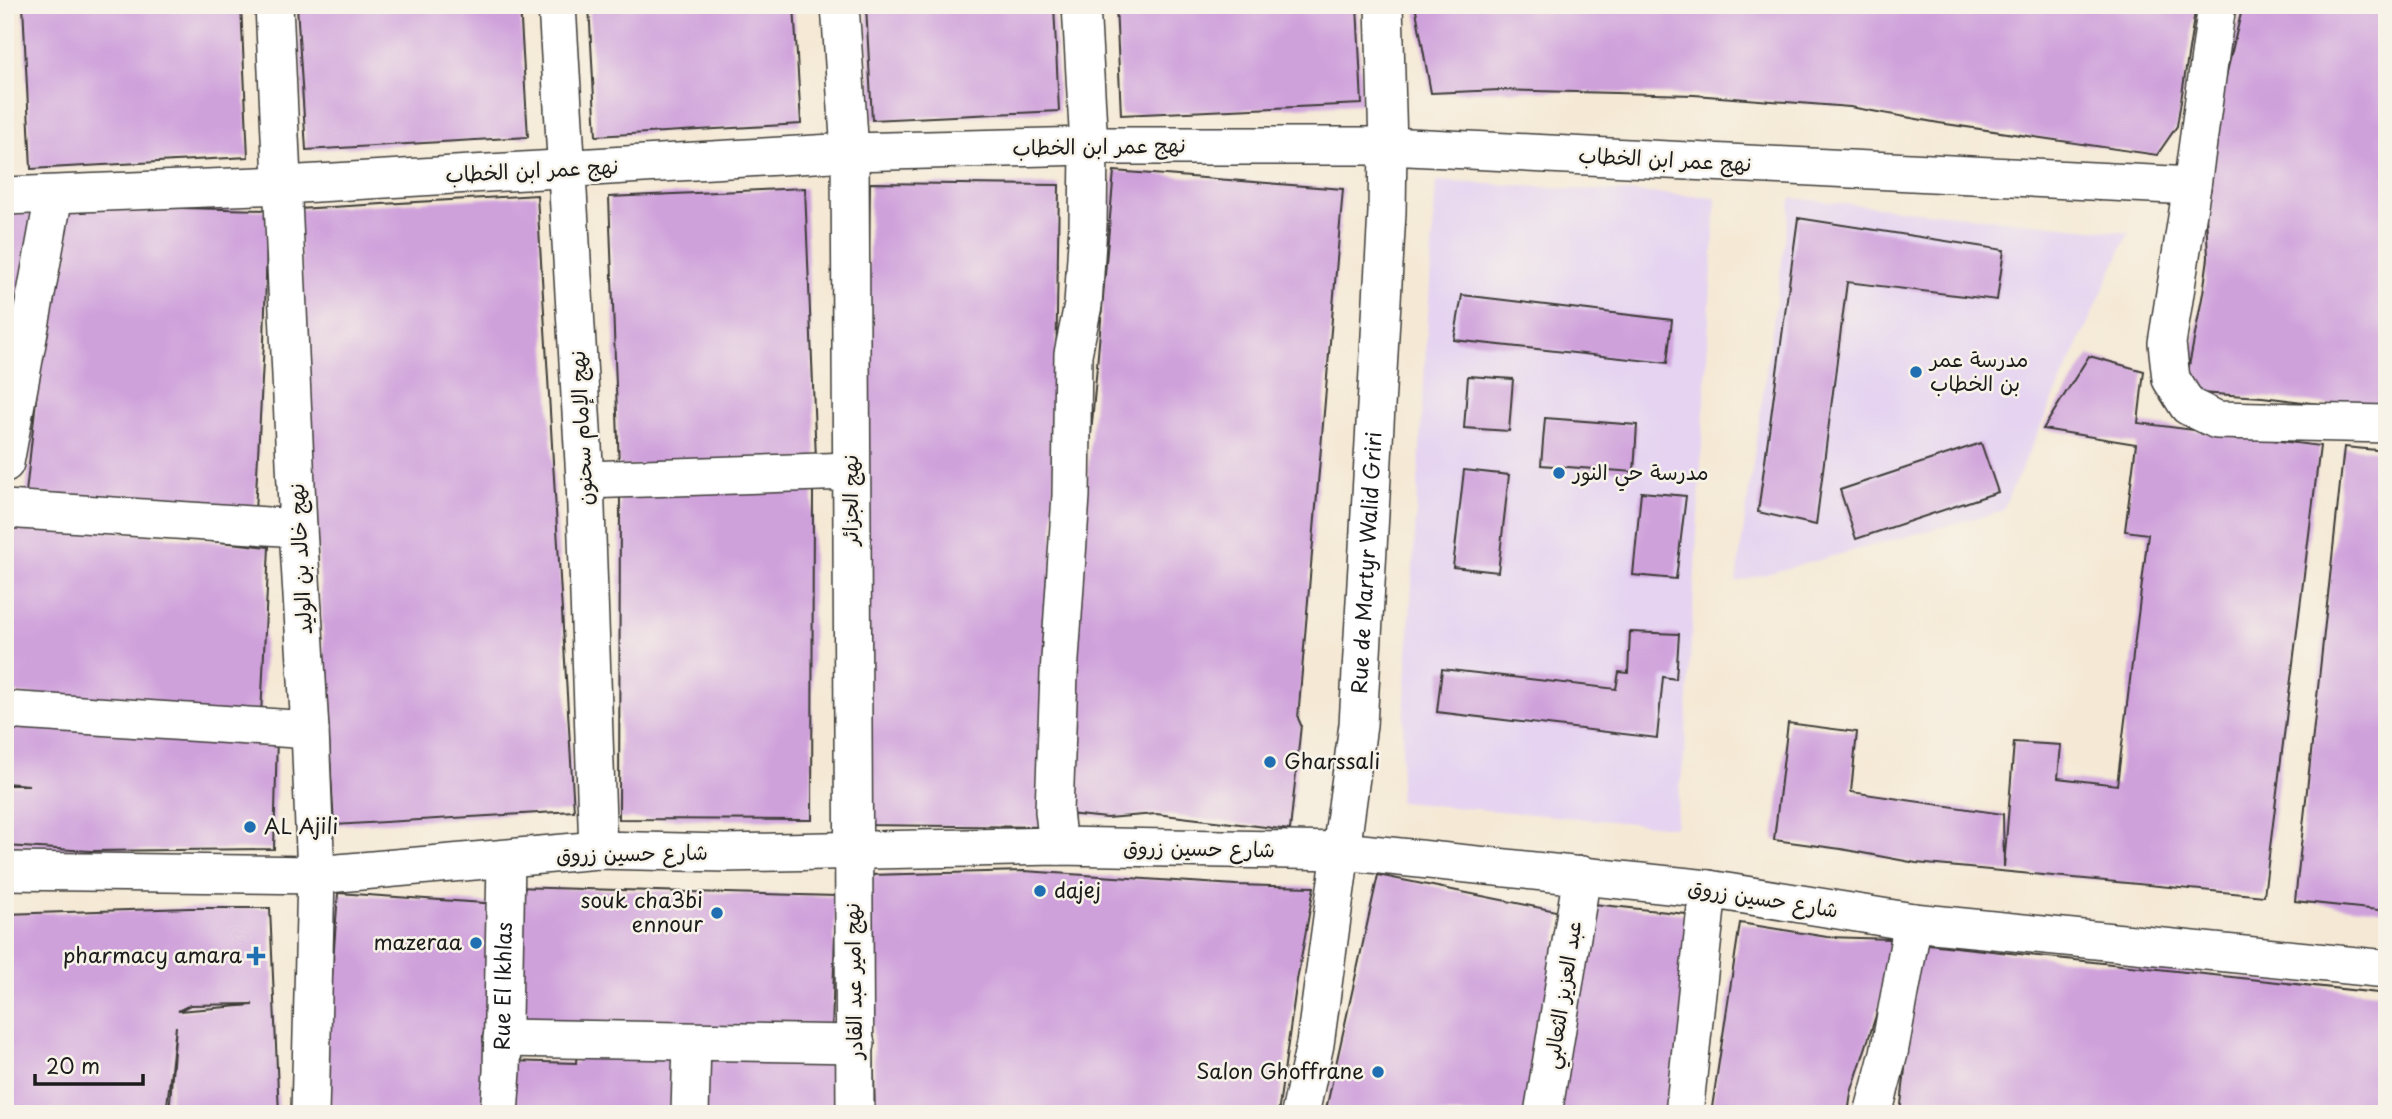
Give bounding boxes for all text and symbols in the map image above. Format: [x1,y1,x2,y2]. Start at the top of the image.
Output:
street label: نهج عمر ابن الخطاب [1012,127,1186,163]
street label: نهج عمر ابن الخطاب [1578,137,1752,179]
street label: نهج عمر ابن الخطاب [445,148,619,190]
place label: مدرسة عمر بن الخطاب [1928,342,2028,398]
street label: نهج الإمام سحنون [560,350,602,506]
marker: مدرسة عمر بن الخطاب [1908,364,1924,380]
street label: Rue de Martyr Walid Griri [1342,431,1389,695]
street label: نهج الجزائر [833,455,865,547]
place label: مدرسة حي النور [1571,455,1709,492]
marker: مدرسة حي النور [1551,465,1567,481]
street label: نهج خالد بن الوليد [279,483,319,636]
place label: Gharssali [1284,744,1380,776]
marker: Gharssali [1262,754,1278,770]
place label: AL Ajili [264,809,338,841]
marker: AL Ajili [242,819,258,835]
street label: شارع حسين زروق [1123,830,1275,865]
street label: شارع حسين زروق [556,835,708,870]
street label: شارع حسين زروق [1686,869,1841,926]
place label: dajej [1054,873,1101,905]
place label: souk cha3bi ennour [581,883,703,939]
marker: dajej [1032,883,1048,899]
street label: نهج امير عبد القادر [835,903,869,1062]
marker: souk cha3bi ennour [709,905,725,921]
street label: عبد العزيز الثعالبي [1534,918,1593,1072]
street label: Rue El Ikhlas [484,922,519,1051]
place label: mazeraa [373,925,463,957]
marker: mazeraa [468,935,484,951]
place label: pharmacy amara [63,938,243,970]
marker: pharmacy amara [248,948,264,964]
scale bar [35,1042,144,1086]
text: 20 m [46,1049,100,1081]
place label: Salon Ghoffrane [1196,1054,1364,1086]
marker: Salon Ghoffrane [1370,1064,1386,1080]

